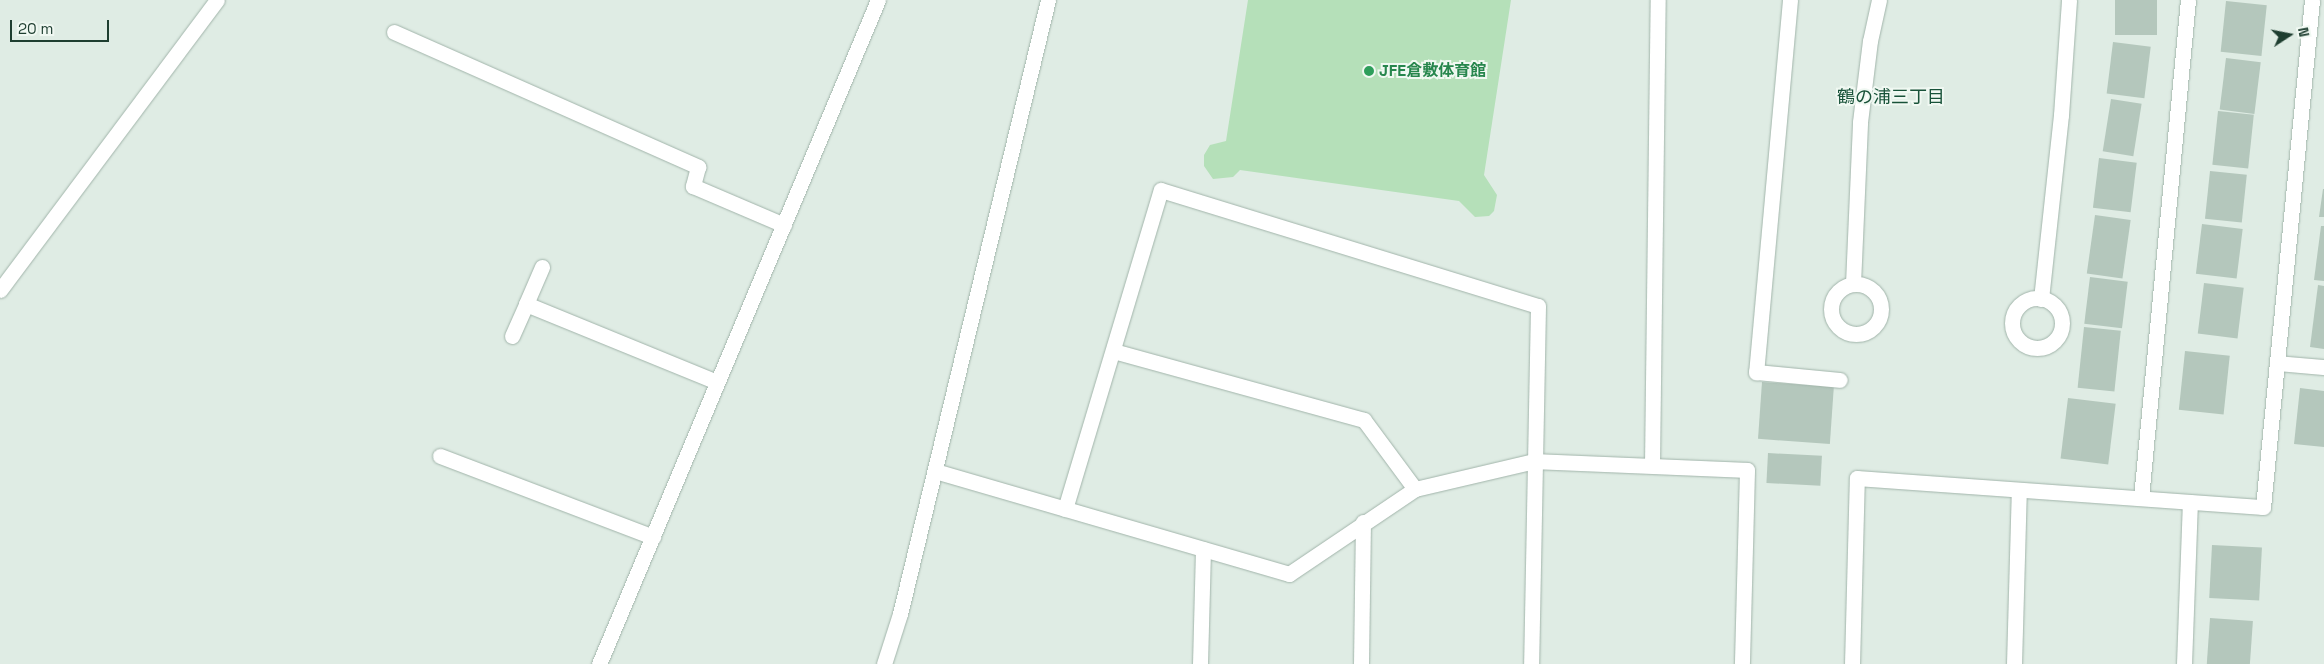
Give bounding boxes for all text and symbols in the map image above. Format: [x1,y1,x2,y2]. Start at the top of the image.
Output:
scale bar [12,10,111,42]
north arrow [2264,10,2314,60]
text: 20 m [18,19,53,38]
text: N [2294,26,2313,38]
place label: JFE倉敷体育館 [1379,61,1486,81]
marker: JFE倉敷体育館 [1363,65,1375,77]
district label: 鶴の浦三丁目 [1837,86,1945,108]

